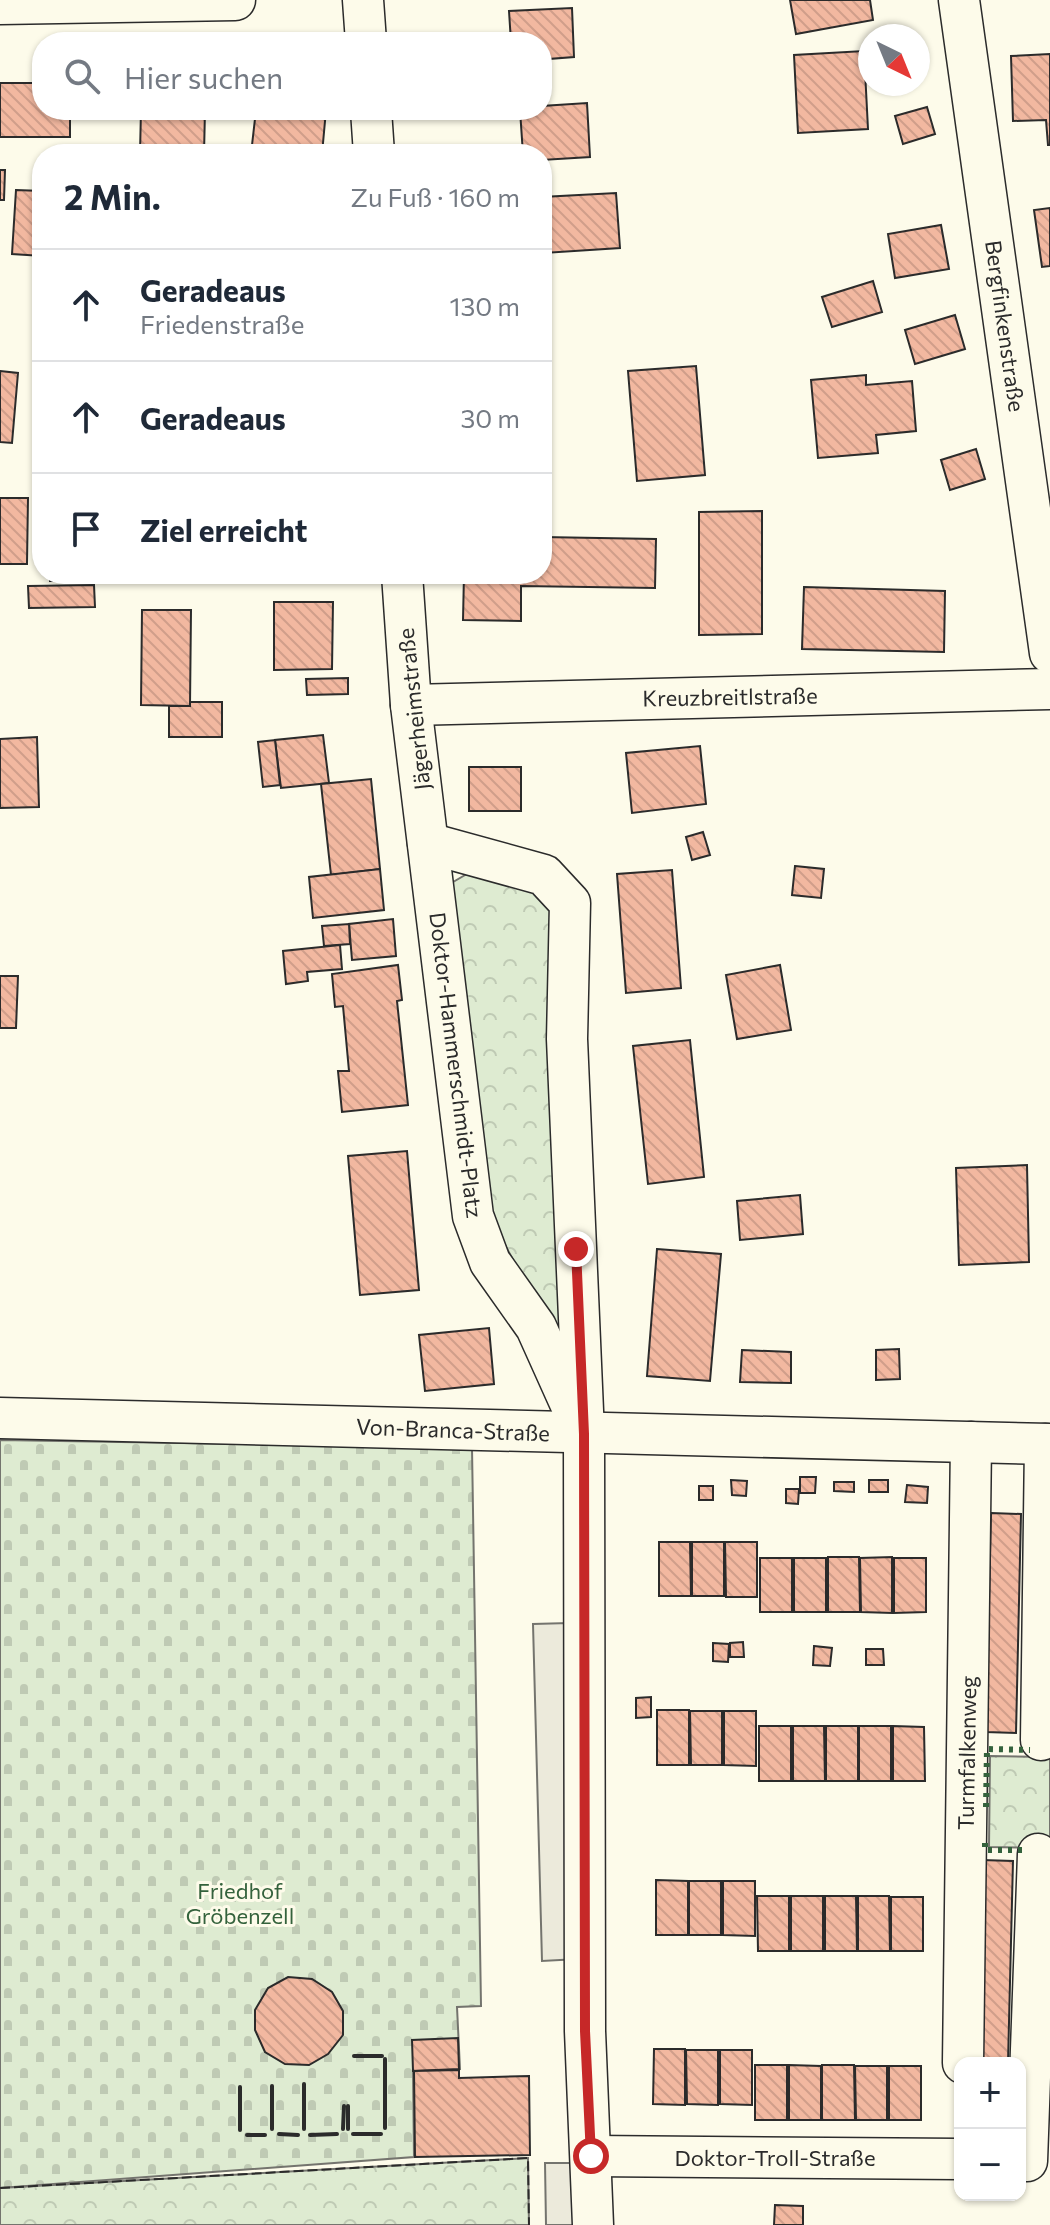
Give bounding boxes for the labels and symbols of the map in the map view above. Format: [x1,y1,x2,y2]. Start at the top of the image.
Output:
north arrow [858,24,930,96]
street label: Bergfinkenstraße [980,238,1031,414]
street label: Jägerheimstraße [392,627,435,791]
street label: Kreuzbreitlstraße [642,681,818,712]
street label: Doktor-Hammerschmidt-Platz [424,910,489,1219]
route end [558,1231,594,1267]
street label: Von-Branca-Straße [356,1413,550,1446]
street label: Turmfalkenweg [952,1676,981,1830]
park label: Friedhof Gröbenzell [186,1877,294,1929]
route start [573,2138,609,2174]
street label: Doktor-Troll-Straße [674,2144,876,2171]

